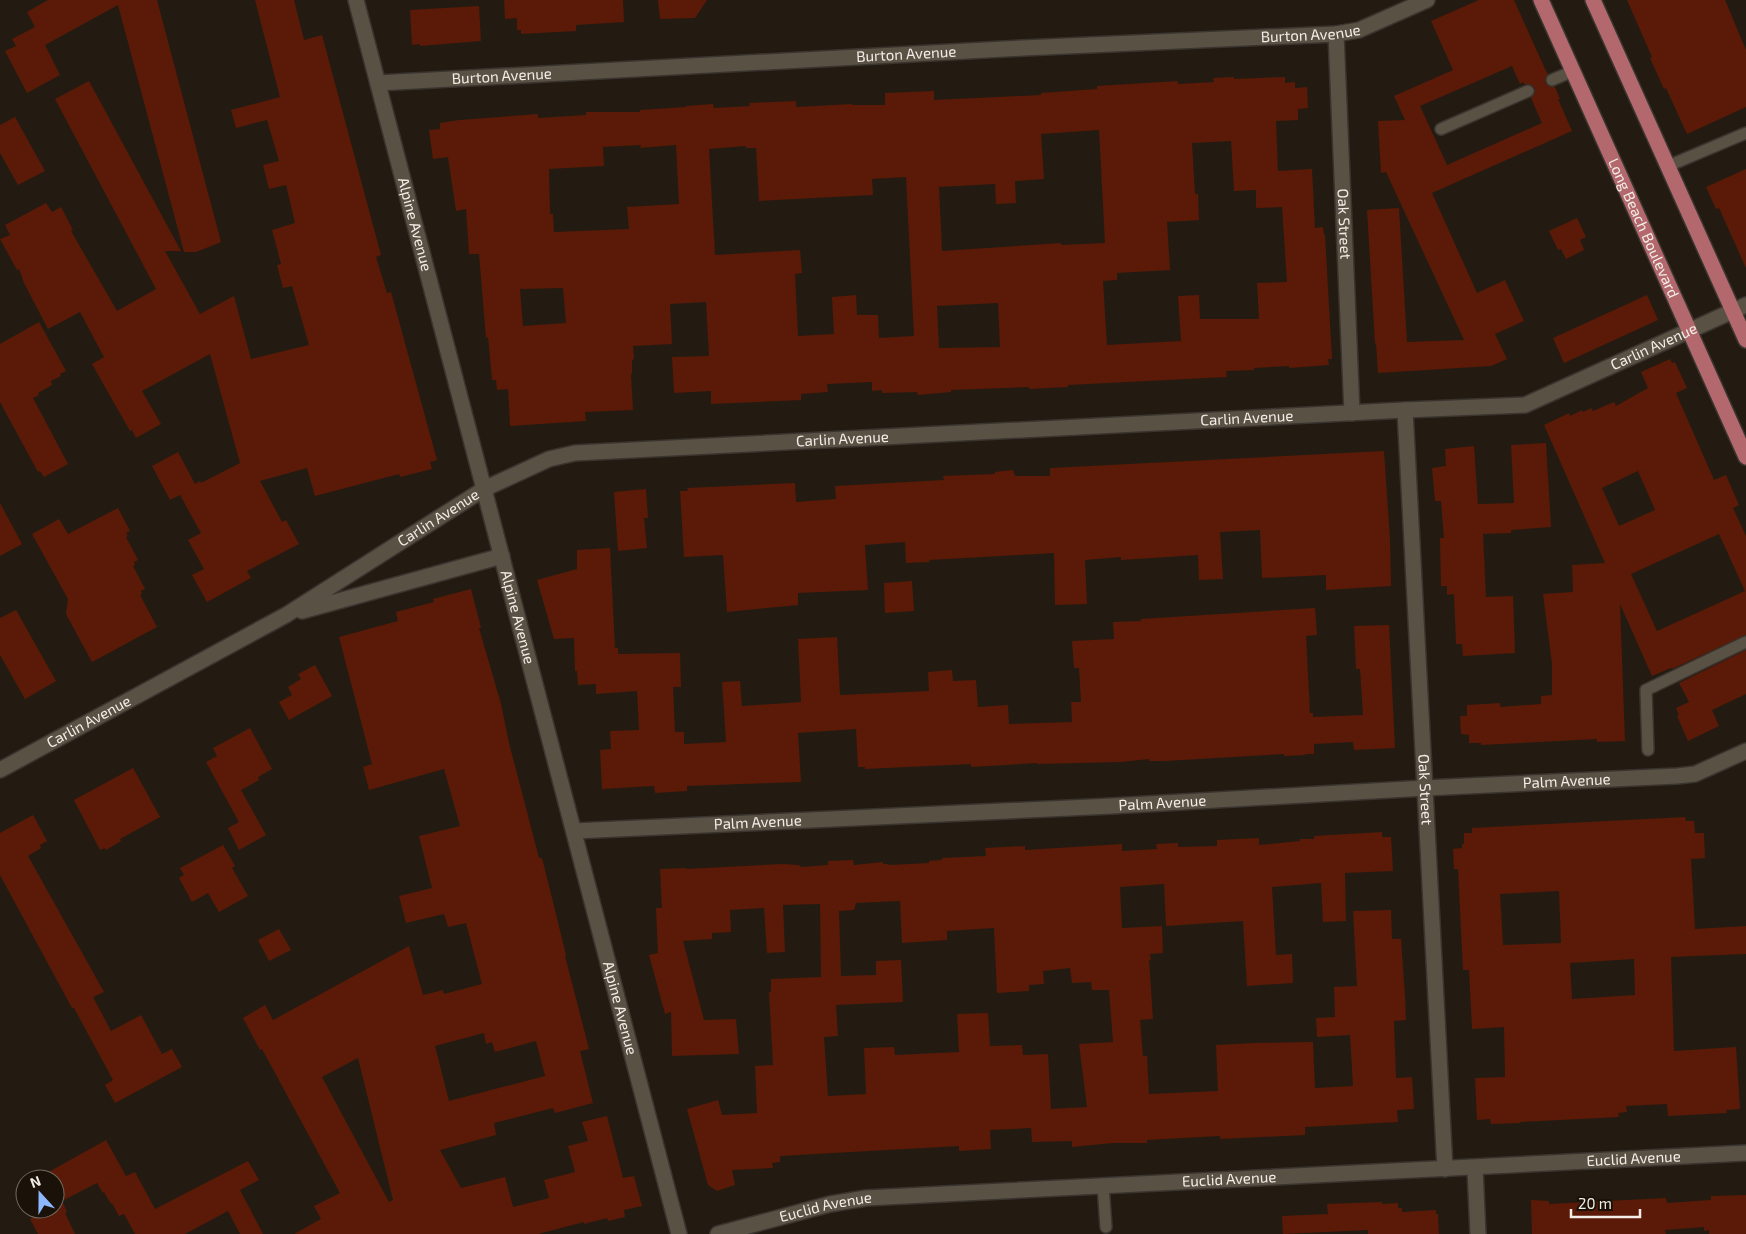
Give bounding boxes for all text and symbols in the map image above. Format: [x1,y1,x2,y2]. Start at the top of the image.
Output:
street label: Burton Avenue [1260,20,1362,45]
street label: Burton Avenue [856,42,957,65]
street label: Burton Avenue [451,64,552,87]
street label: Long Beach Boulevard [1605,155,1683,300]
street label: Alpine Avenue [395,175,437,273]
street label: Oak Street [1335,188,1356,260]
street label: Carlin Avenue [1607,318,1700,373]
street label: Carlin Avenue [1200,406,1294,429]
street label: Carlin Avenue [795,427,889,450]
street label: Carlin Avenue [394,485,482,550]
street label: Alpine Avenue [498,568,539,666]
street label: Carlin Avenue [43,691,134,751]
street label: Oak Street [1415,754,1437,826]
street label: Palm Avenue [1522,769,1611,791]
street label: Palm Avenue [1118,791,1207,814]
street label: Palm Avenue [713,810,802,832]
street label: Alpine Avenue [600,959,642,1057]
street label: Euclid Avenue [1586,1146,1681,1169]
street label: Euclid Avenue [1181,1167,1277,1190]
north arrow [15,1169,65,1219]
text: N [27,1172,43,1191]
scale bar [1571,1186,1640,1218]
street label: Euclid Avenue [777,1188,872,1225]
text: 20 m [1578,1194,1612,1212]

